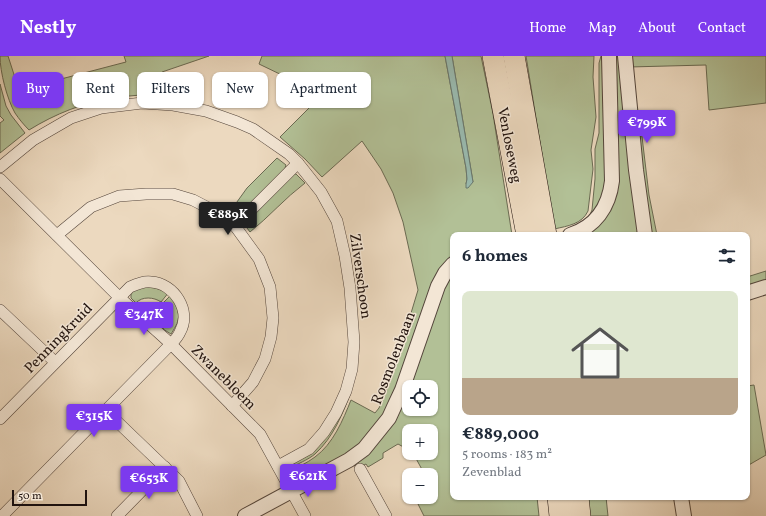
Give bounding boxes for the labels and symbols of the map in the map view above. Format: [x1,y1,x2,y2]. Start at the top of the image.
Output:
street label: Venloseweg [491,105,526,185]
pin: €799K [619,110,675,144]
pin: €889K [200,202,256,236]
street label: Zilverschoon [343,232,376,320]
street label: Penningkruid [20,299,98,379]
pin: €347K [116,302,172,336]
street label: Rosmolenbaan [367,309,422,408]
street label: Zwanebloem [186,341,260,415]
pin: €315K [66,404,122,438]
pin: €621K [280,464,336,498]
pin: €653K [121,466,177,500]
scale bar [12,488,87,507]

